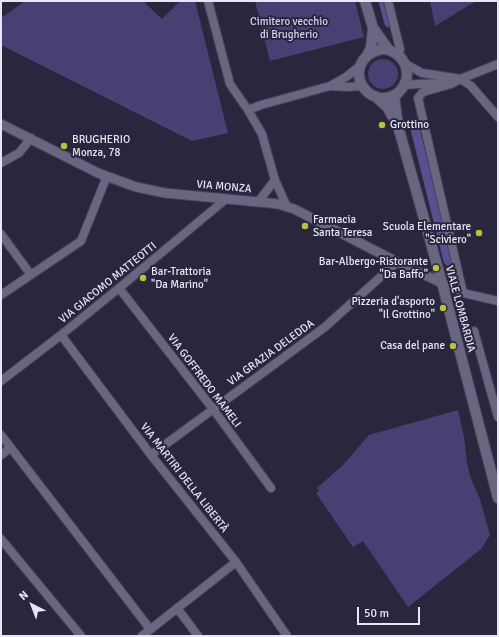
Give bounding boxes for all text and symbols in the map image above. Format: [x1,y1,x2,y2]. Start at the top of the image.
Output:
park label: Cimitero vecchio di Brugherio [250,15,328,41]
place label: Grottino [390,118,429,132]
marker: Grottino [377,120,387,130]
place label: BRUGHERIO Monza, 78 [72,133,130,159]
marker: BRUGHERIO Monza, 78 [59,141,69,151]
street label: VIA MONZA [196,178,252,196]
place label: Farmacia Santa Teresa [313,213,372,239]
place label: Scuola Elementare "Sciviero" [383,220,471,246]
marker: Farmacia Santa Teresa [300,221,310,231]
marker: Scuola Elementare "Sciviero" [474,228,484,238]
street label: VIA GIACOMO MATTEOTTI [57,240,159,326]
place label: Bar-Albergo-Ristorante "Da Baffo" [319,255,428,281]
marker: Bar-Albergo-Ristorante "Da Baffo" [431,263,441,273]
street label: VIALE LOMBARDIA [442,264,478,354]
place label: Bar-Trattoria "Da Marino" [151,265,211,291]
marker: Bar-Trattoria "Da Marino" [138,273,148,283]
place label: Pizzeria d'asporto "Il Grottino" [352,295,435,321]
marker: Pizzeria d'asporto "Il Grottino" [438,303,448,313]
street label: VIA GRAZIA DELEDDA [225,317,317,389]
street label: VIA GOFFREDO MAMELI [165,332,243,430]
place label: Casa del pane [380,339,445,353]
marker: Casa del pane [448,341,458,351]
street label: VIA MARTIRI DELLA LIBERTÀ [137,421,231,535]
north arrow [12,585,52,625]
text: N [16,588,31,603]
scale bar [359,599,422,625]
text: 50 m [364,606,389,621]

